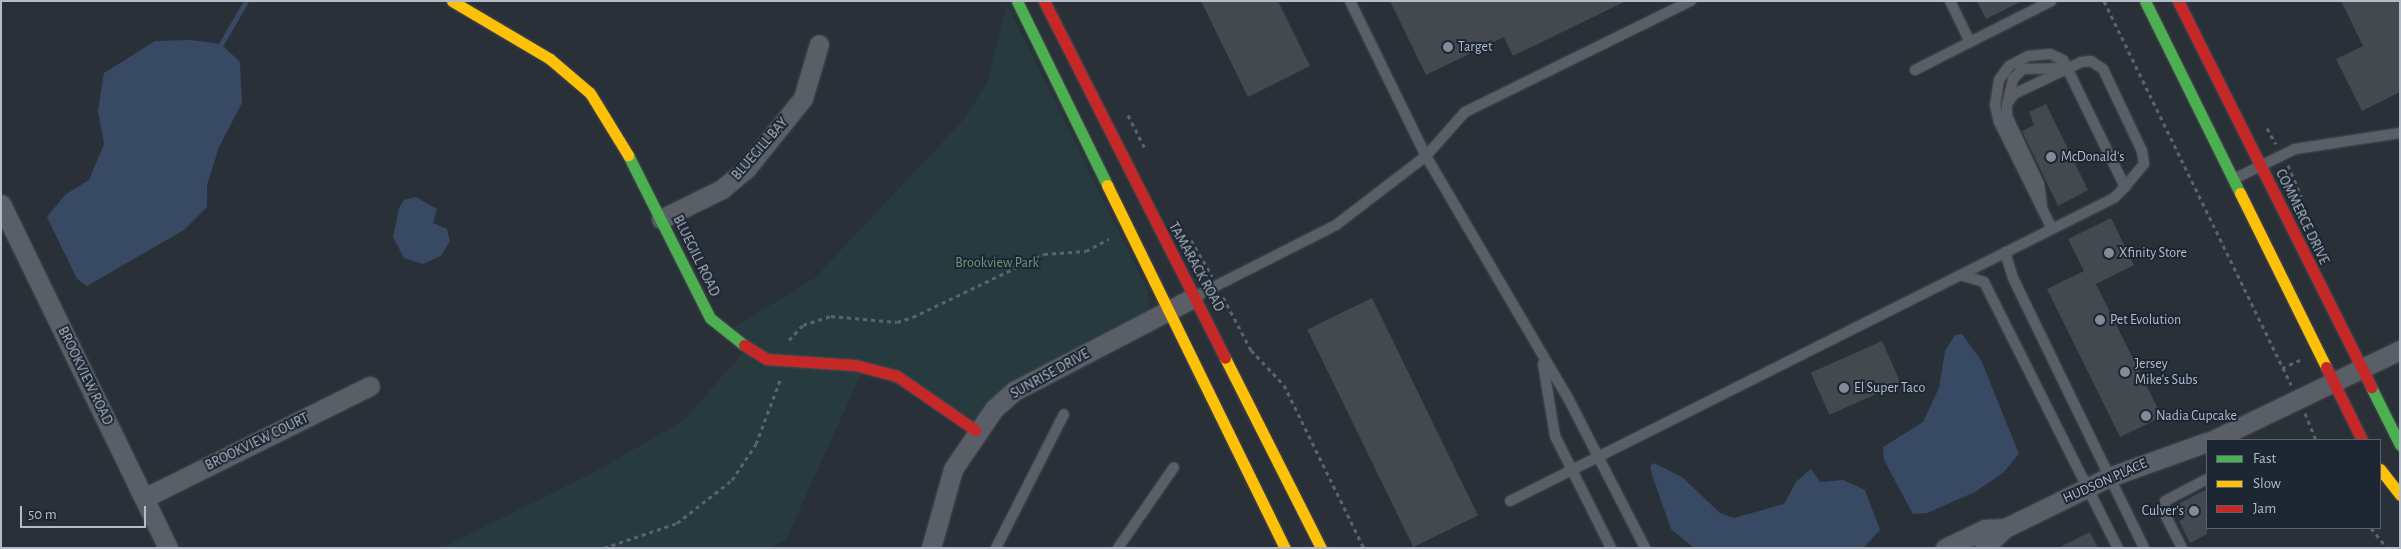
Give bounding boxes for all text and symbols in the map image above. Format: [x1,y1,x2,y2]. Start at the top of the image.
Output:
place label: Target [1458,39,1493,55]
marker: Target [1442,41,1454,53]
street label: BLUEGILL BAY [728,114,792,184]
place label: McDonald's [2061,149,2124,165]
marker: McDonald's [2045,151,2057,163]
street label: COMMERCE DRIVE [2272,167,2332,267]
street label: BLUEGILL ROAD [669,213,723,299]
street label: TAMARACK ROAD [1164,219,1228,315]
place label: Xfinity Store [2119,245,2187,261]
marker: Xfinity Store [2103,247,2115,259]
park label: Brookview Park [955,255,1039,271]
place label: Pet Evolution [2110,312,2181,328]
marker: Pet Evolution [2094,314,2106,326]
street label: BROOKVIEW ROAD [54,324,116,428]
street label: SUNRISE DRIVE [1008,346,1092,402]
place label: Jersey Mike's Subs [2135,356,2198,388]
marker: Jersey Mike's Subs [2119,366,2131,378]
place label: El Super Taco [1854,380,1925,396]
marker: El Super Taco [1838,382,1850,394]
place label: Nadia Cupcake [2156,408,2237,424]
street label: BROOKVIEW COURT [203,410,311,474]
marker: Nadia Cupcake [2140,410,2152,422]
legend [2206,439,2381,529]
text: Fast [2253,451,2276,466]
street label: HUDSON PLACE [2061,455,2149,507]
text: Slow [2253,476,2281,491]
scale bar [22,496,149,528]
text: Jam [2253,501,2276,516]
place label: Culver's [2142,503,2184,519]
marker: Culver's [2188,505,2200,517]
text: 50 m [28,507,57,522]

